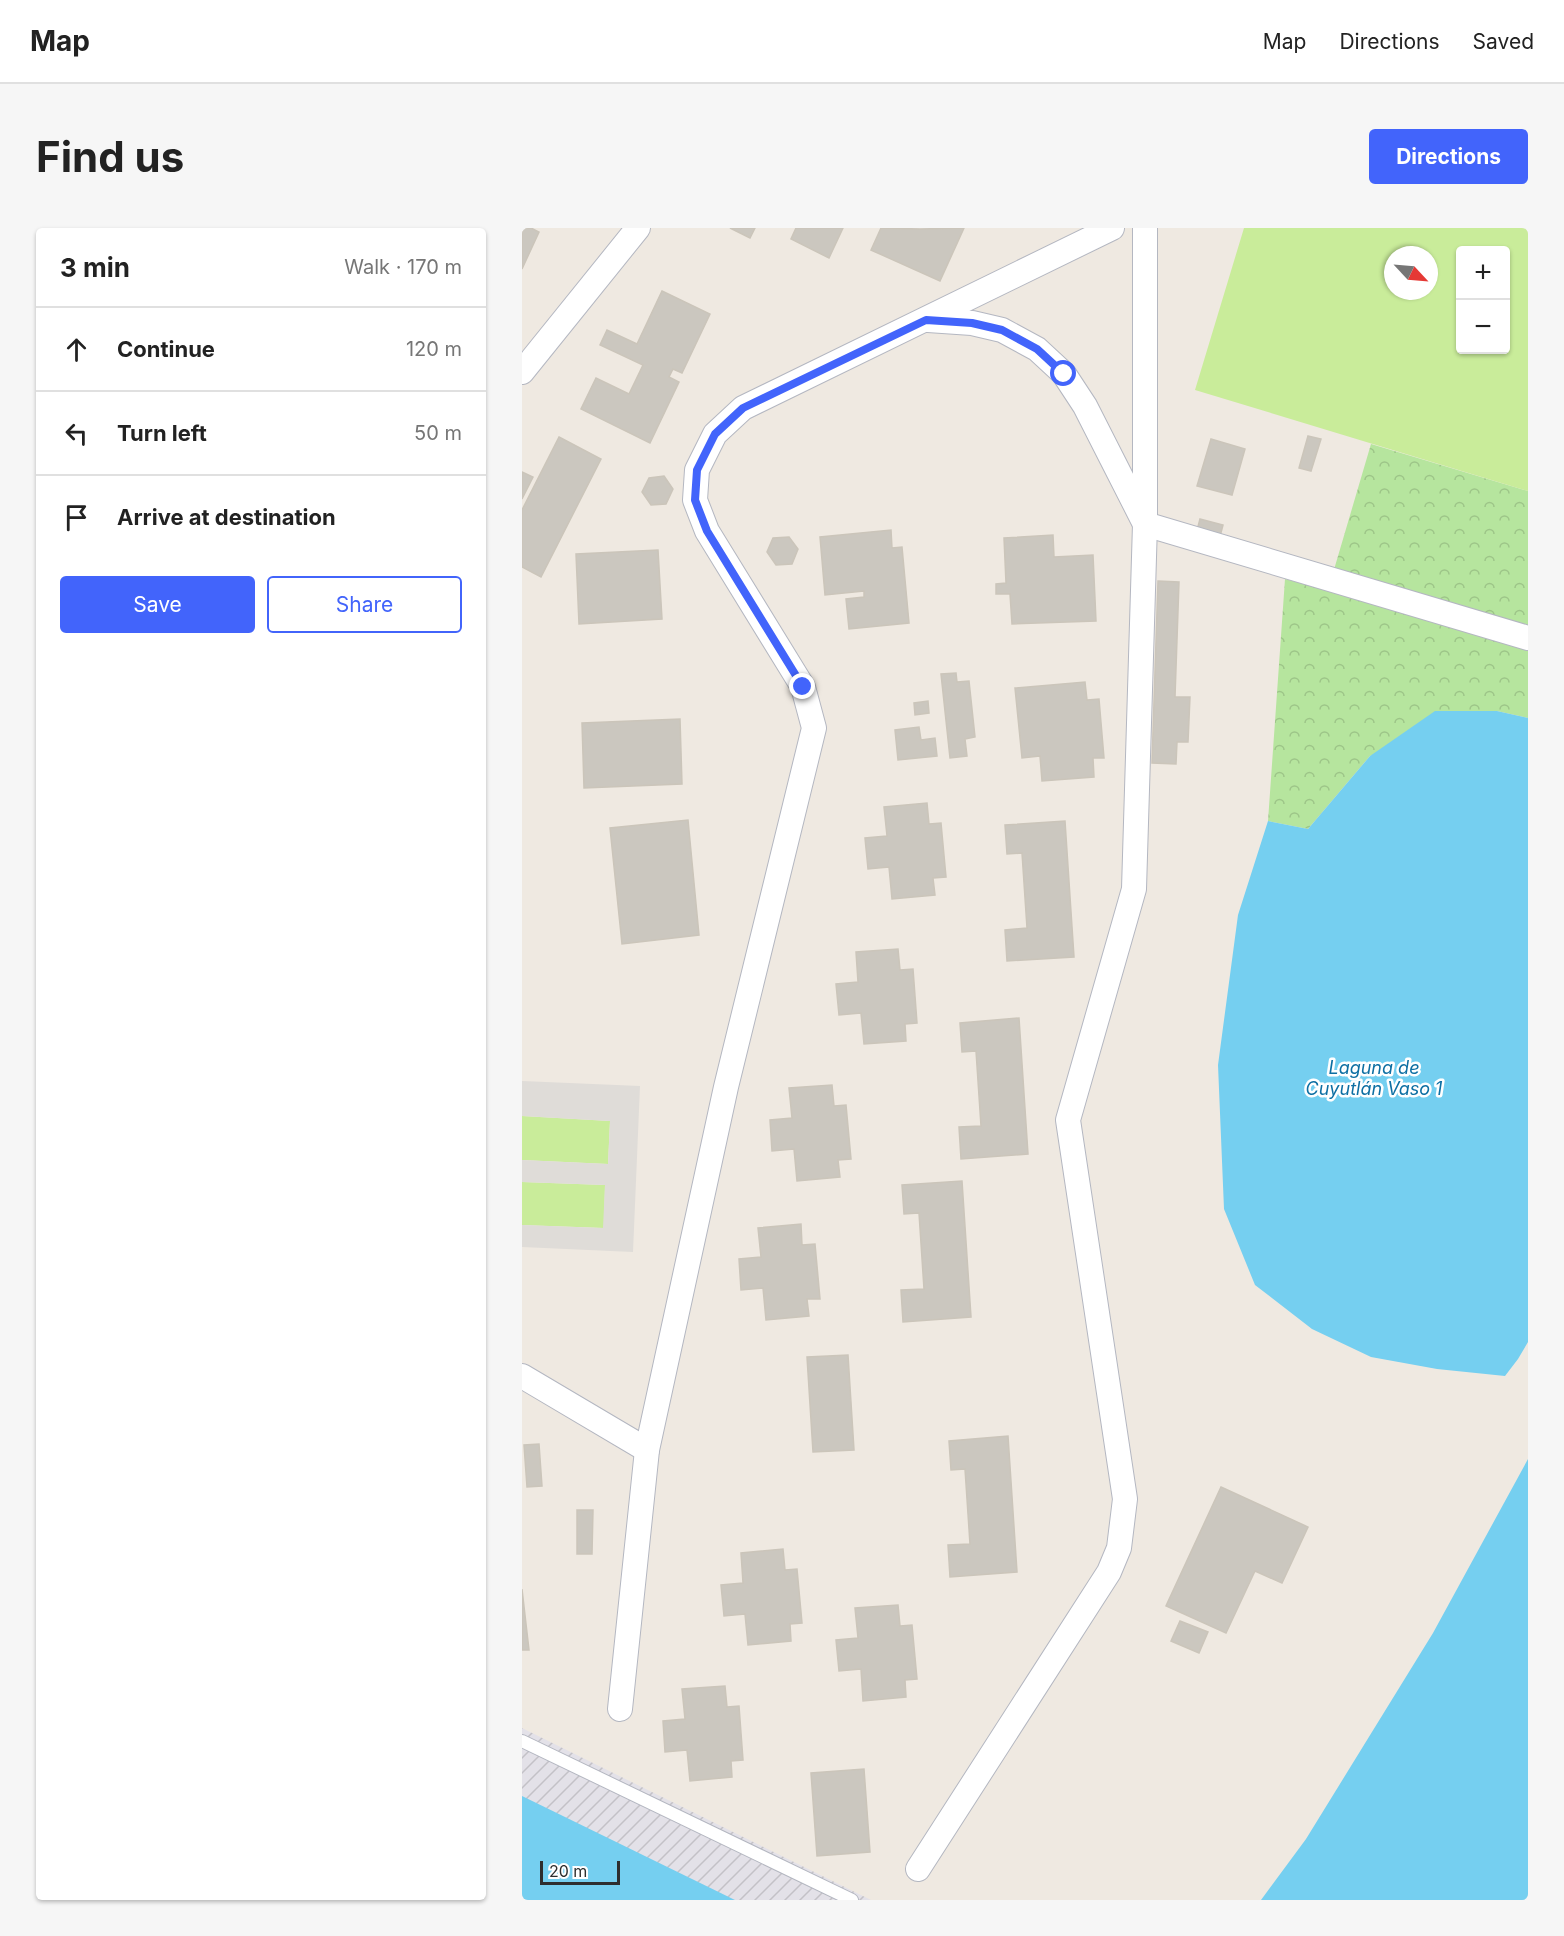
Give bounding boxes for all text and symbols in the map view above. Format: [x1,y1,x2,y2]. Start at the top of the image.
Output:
text: Map [30,24,90,58]
text: Map [1263,29,1306,54]
text: Directions [1339,29,1440,54]
text: Saved [1473,29,1534,54]
button: Directions [1369,129,1528,184]
text: Find us [36,131,184,182]
north arrow [1384,246,1438,300]
map controls [1456,246,1510,354]
button: + [1456,246,1510,300]
text: 3 min [60,252,130,283]
text: Walk · 170 m [344,255,462,279]
button: − [1456,300,1510,354]
icon: ahead [60,333,93,366]
text: Continue [117,336,215,362]
text: 120 m [406,337,462,361]
route start [1050,360,1076,386]
icon: left [60,417,93,450]
text: Turn left [117,420,207,446]
text: 50 m [414,421,462,445]
icon: arrive [60,501,93,534]
text: Arrive at destination [117,504,336,530]
button: Save [60,576,255,633]
button: Share [267,576,462,633]
route end [789,673,815,699]
water label: Laguna de Cuyutlán Vaso 1 [1306,1057,1443,1099]
scale bar [540,1858,620,1886]
text: 20 m [549,1861,587,1881]

